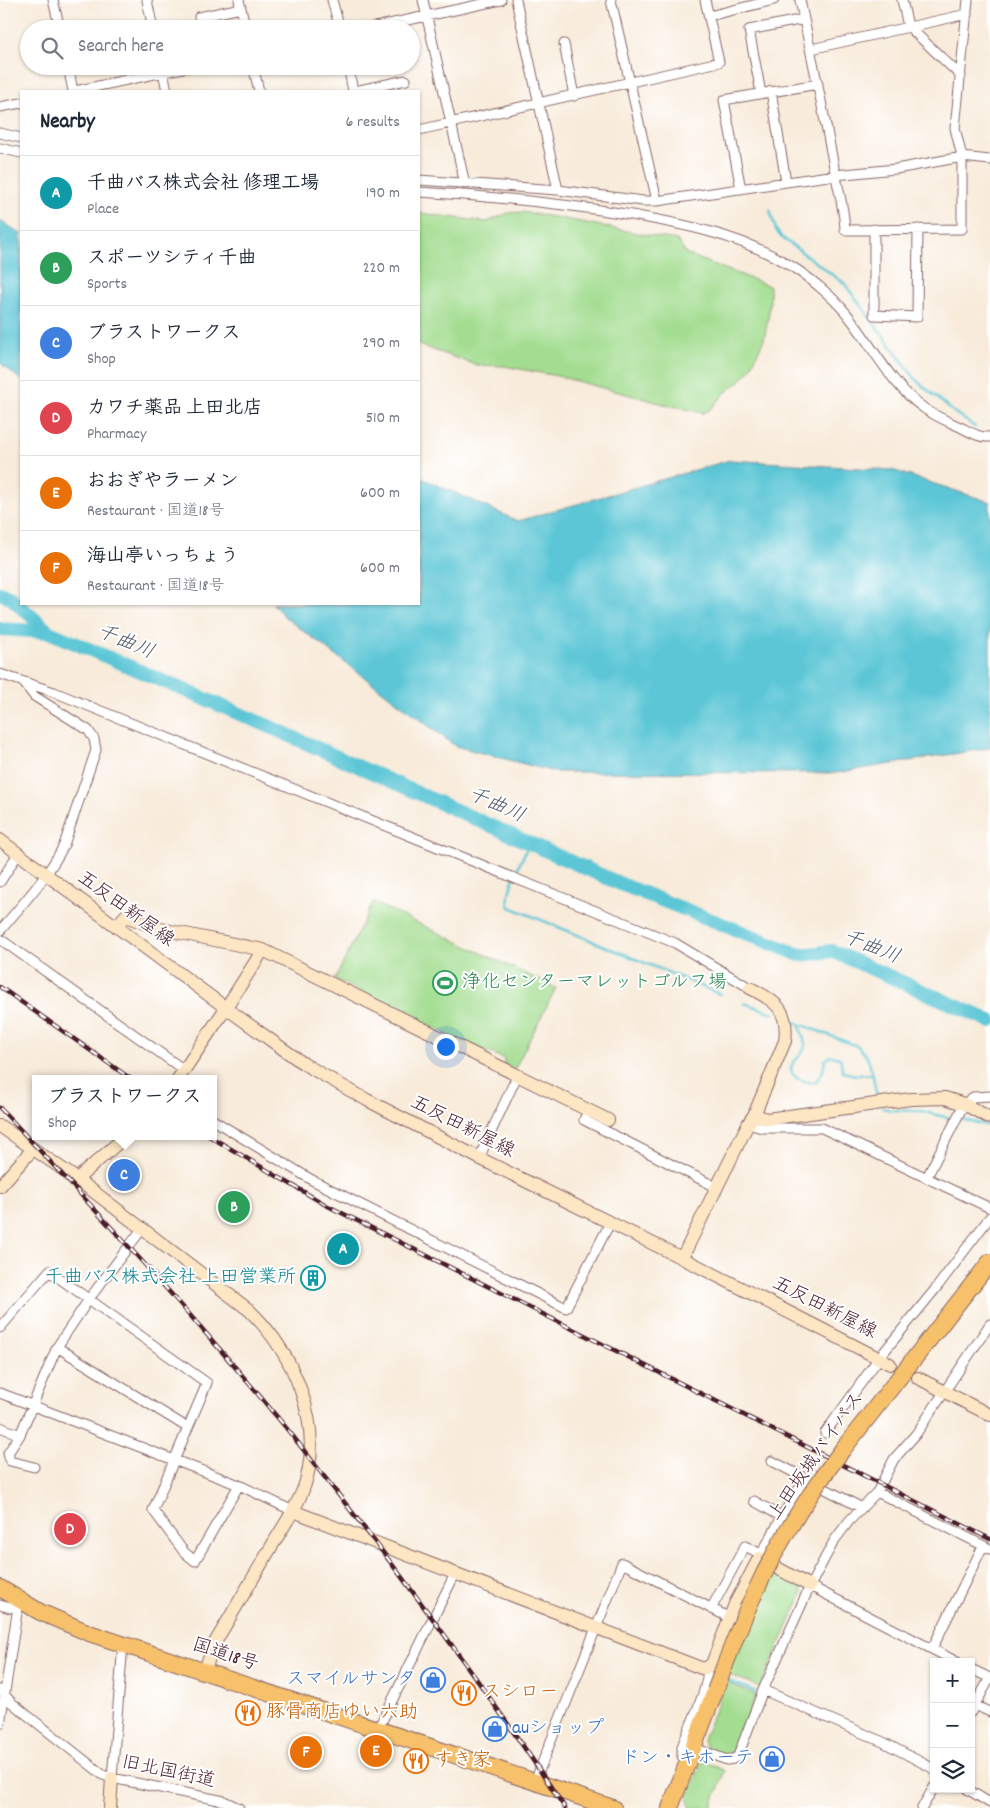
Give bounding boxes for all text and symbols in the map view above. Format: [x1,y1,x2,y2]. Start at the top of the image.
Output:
search box [20,20,420,75]
icon: search [38,34,66,62]
text: Search here [78,34,164,61]
text: Nearby [40,108,95,138]
text: 6 results [345,111,400,134]
text: 千曲バス株式会社 修理工場 [87,171,319,198]
text: A [52,182,60,205]
text: 190 m [366,182,400,205]
text: Place [87,198,119,221]
text: スポーツシティ千曲 [87,246,256,273]
text: B [52,257,60,280]
text: 220 m [363,257,400,280]
text: Sports [87,273,127,296]
text: ブラストワークス [87,321,241,348]
text: C [52,332,60,355]
text: 290 m [362,332,400,355]
text: Shop [87,348,116,371]
text: カワチ薬品 上田北店 [87,396,262,423]
text: D [52,407,60,430]
text: 510 m [366,407,400,430]
text: Pharmacy [87,423,146,446]
text: おおぎやラーメン [87,469,239,496]
text: E [52,482,60,505]
text: 600 m [360,482,400,505]
text: Restaurant · 国道18号 [87,500,225,523]
text: 海山亭いっちょう [87,544,239,571]
text: F [52,557,60,580]
text: 600 m [360,557,400,580]
text: Restaurant · 国道18号 [87,575,225,598]
water label: 千曲川 [92,618,158,668]
water label: 千曲川 [463,781,529,831]
street label: 五反田新屋線 [71,866,179,954]
water label: 千曲川 [838,924,904,972]
sports icon: 浄化センターマレットゴルフ場 [432,970,458,996]
place label: 浄化センターマレットゴルフ場 [462,970,727,997]
your location [433,1034,459,1060]
popup [32,1075,217,1140]
text: ブラストワークス [48,1085,201,1112]
street label: 五反田新屋線 [405,1090,519,1166]
text: Shop [48,1112,77,1135]
pin: C [108,1156,140,1194]
pin: B [218,1188,250,1226]
pin: A [327,1230,359,1268]
place label: 千曲バス株式会社 上田営業所 [45,1265,296,1292]
building icon: 千曲バス株式会社 上田営業所 [300,1265,326,1291]
street label: 五反田新屋線 [767,1271,881,1347]
street label: 上田坂城バイパス [762,1387,872,1527]
pin: D [54,1510,86,1548]
street label: 国道18号 [188,1633,262,1679]
map controls [930,1658,975,1793]
button: + [930,1658,975,1703]
place label: スマイルサンタ [286,1667,416,1694]
shop icon: スマイルサンタ [420,1667,446,1693]
restaurant icon: スシロー [451,1680,477,1706]
place label: スシロー [482,1680,558,1707]
restaurant icon: 豚骨商店ゆい六助 [235,1700,261,1726]
place label: 豚骨商店ゆい六助 [266,1700,418,1727]
button: − [930,1703,975,1748]
shop icon: auショップ [482,1716,508,1742]
place label: auショップ [512,1716,604,1743]
pin: E [360,1732,392,1770]
pin: F [290,1733,322,1771]
place label: ドン・キホーテ [621,1746,754,1773]
shop icon: ドン・キホーテ [759,1746,785,1772]
restaurant icon: すき家 [403,1748,429,1774]
place label: すき家 [434,1748,491,1775]
button: layers [930,1748,975,1793]
street label: 旧北国街道 [119,1750,217,1796]

